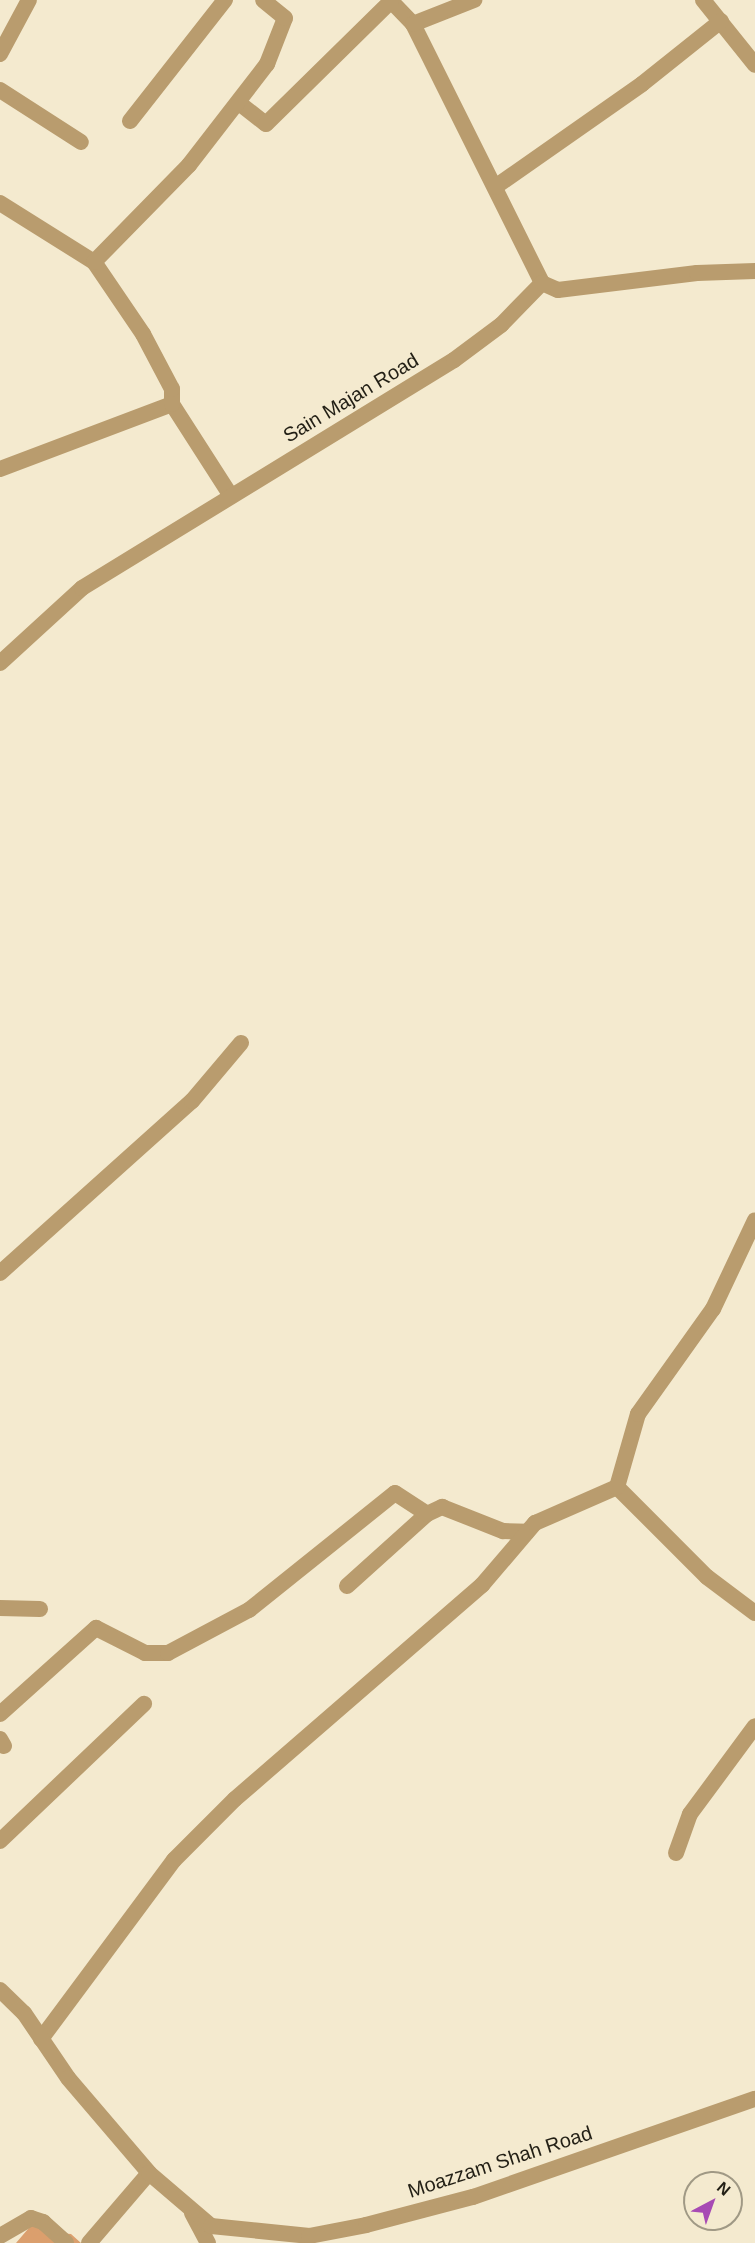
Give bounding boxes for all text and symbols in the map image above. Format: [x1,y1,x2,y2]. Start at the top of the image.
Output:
street label: Sain Majan Road [279,348,423,448]
street label: Moazzam Shah Road [405,2121,595,2203]
north arrow [683,2171,743,2231]
text: N [714,2178,734,2199]

